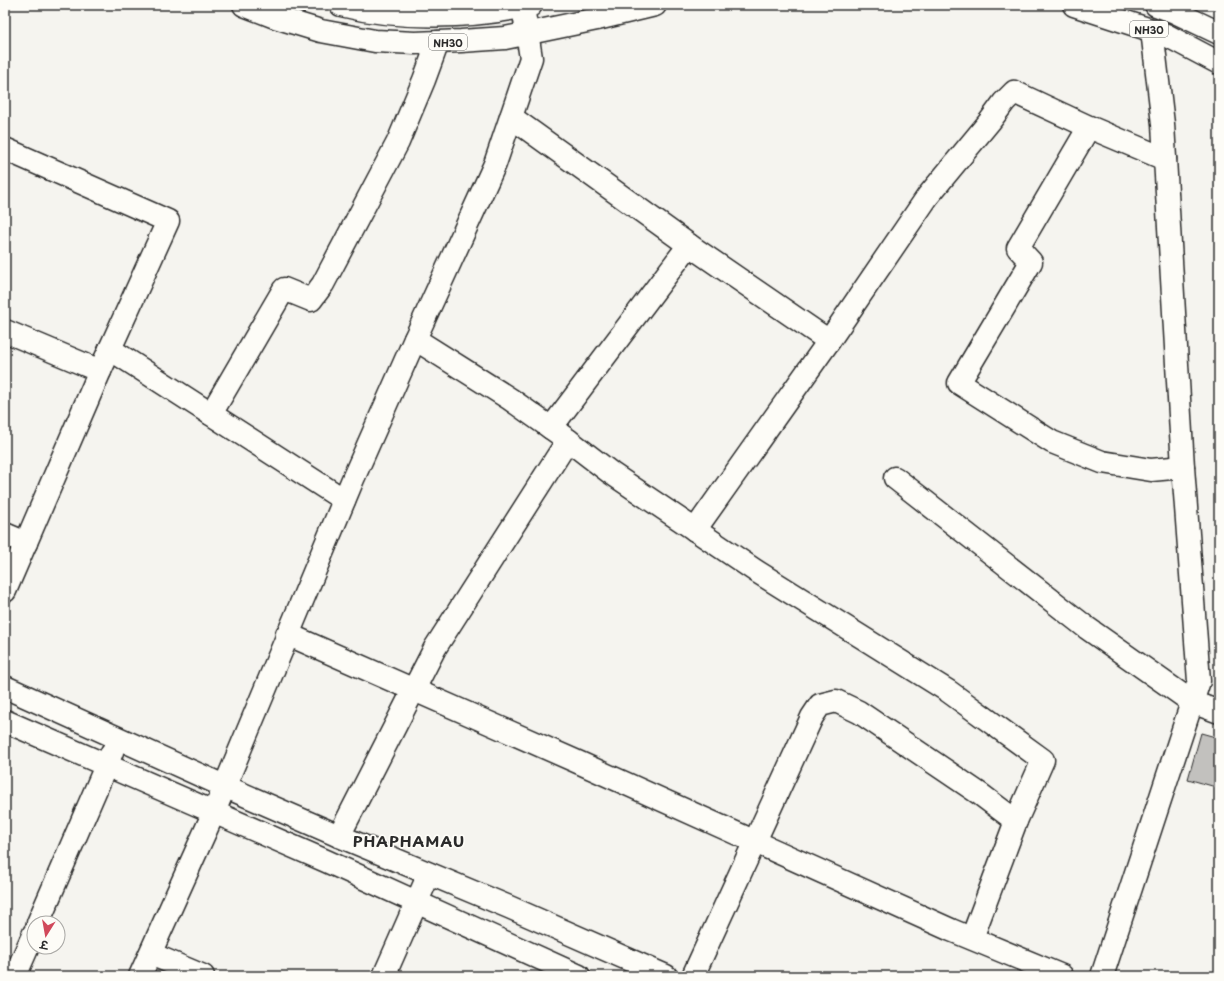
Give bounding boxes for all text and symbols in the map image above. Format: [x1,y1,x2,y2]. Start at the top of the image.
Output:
road number: NH30 [1130,21,1168,37]
road number: NH30 [429,34,467,50]
district label: PHAPHAMAU [353,829,465,852]
north arrow [26,915,66,955]
text: उ [37,936,50,955]

